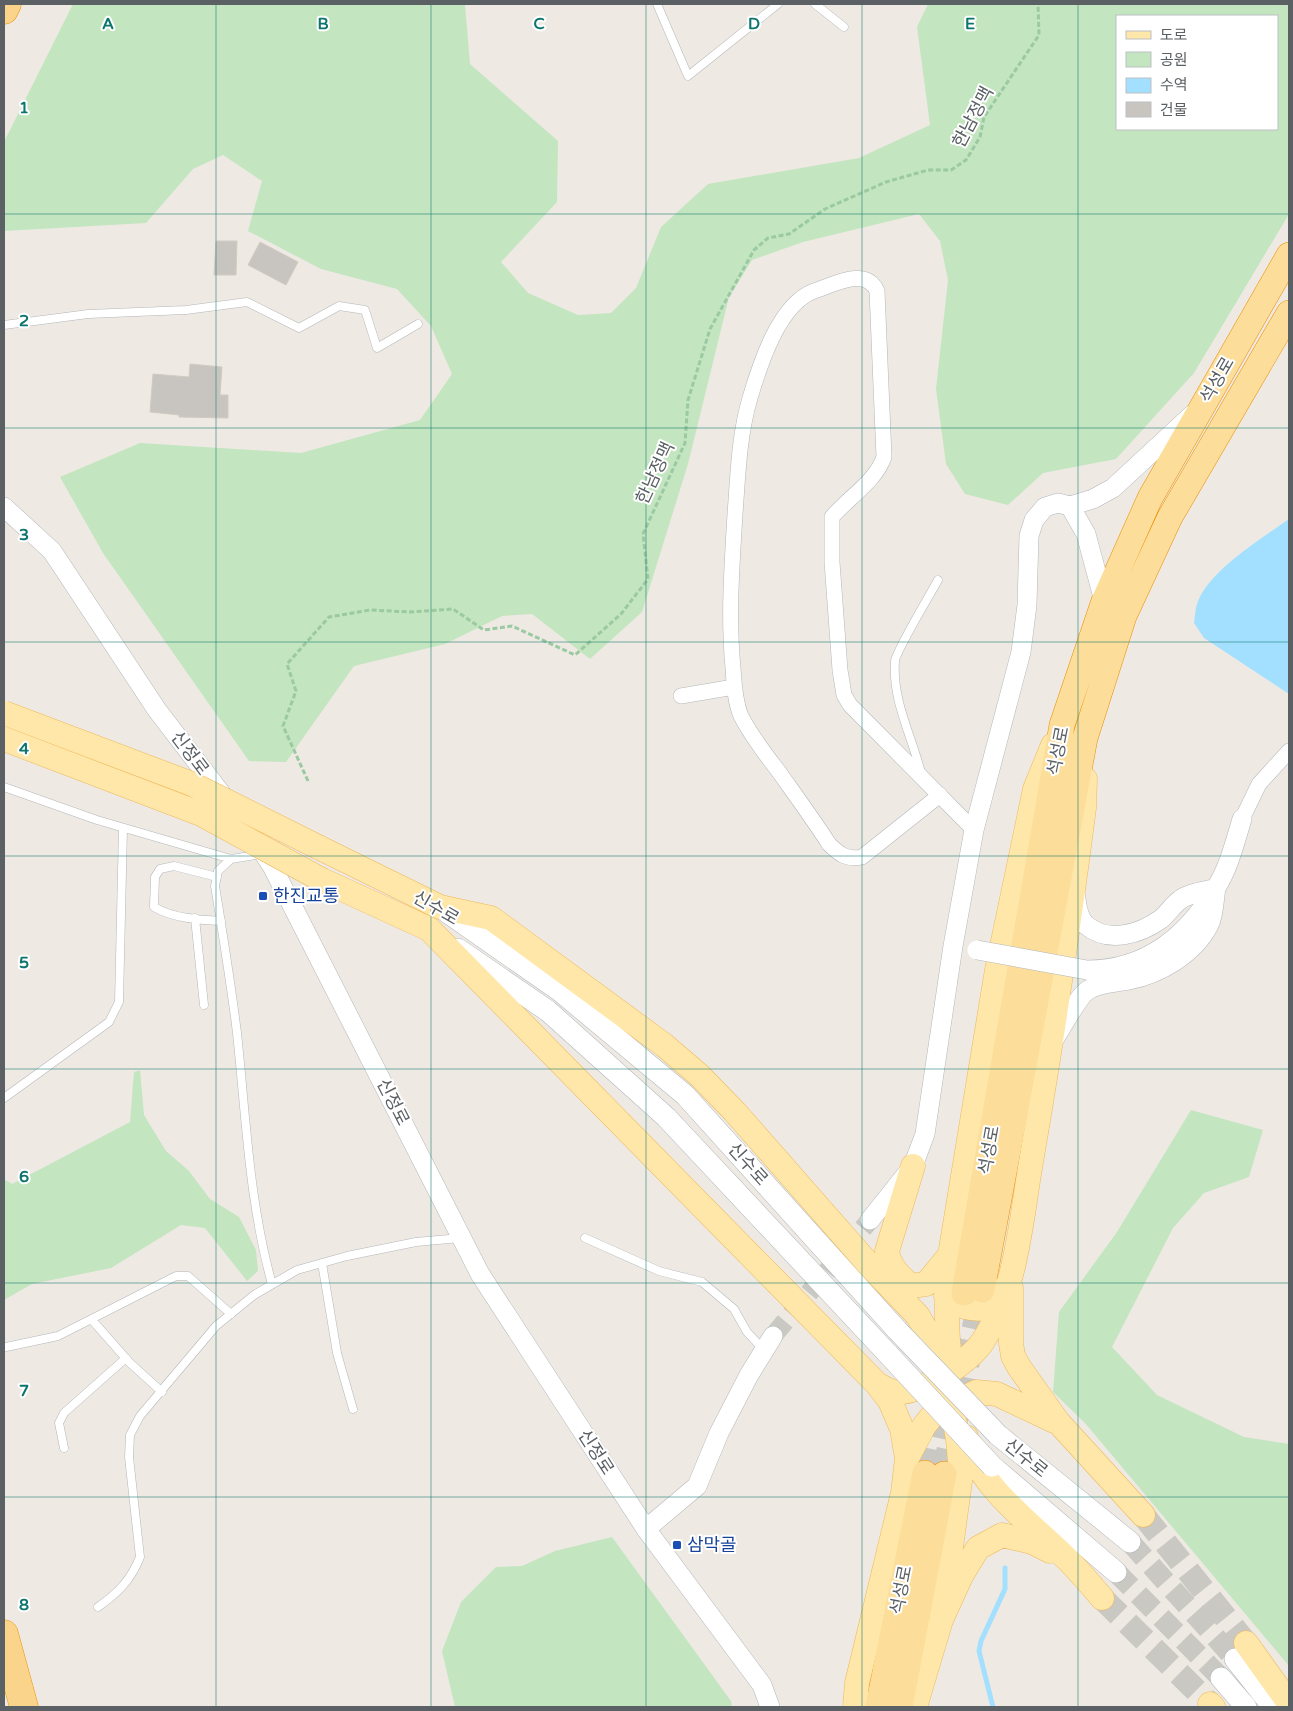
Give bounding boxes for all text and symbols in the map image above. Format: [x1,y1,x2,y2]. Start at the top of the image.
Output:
text: A [102,14,114,34]
text: B [317,14,329,34]
text: C [533,14,545,34]
text: D [748,14,760,34]
text: E [965,14,975,34]
legend [1116,15,1278,130]
text: 도로 [1160,26,1188,44]
text: 공원 [1160,51,1188,69]
text: 수역 [1160,76,1188,94]
street label: 한남정맥 [948,83,998,151]
text: 1 [19,98,29,118]
text: 건물 [1160,101,1188,119]
text: 2 [19,311,29,331]
street label: 석성로 [1195,353,1239,407]
street label: 한남정맥 [631,438,679,508]
text: 3 [19,525,29,545]
street label: 석성로 [1042,725,1074,777]
street label: 신정로 [166,727,214,779]
text: 4 [19,739,29,759]
place label: 한진교통 [273,885,339,907]
street label: 신수로 [409,886,463,930]
marker: 한진교통 [257,890,269,902]
text: 5 [19,953,29,973]
street label: 신정로 [372,1075,414,1129]
street label: 석성로 [974,1124,1004,1176]
street label: 신수로 [723,1138,773,1190]
text: 6 [19,1167,29,1187]
text: 7 [19,1381,29,1401]
street label: 신정로 [573,1425,619,1479]
street label: 신수로 [1000,1434,1052,1482]
place label: 삼막골 [687,1534,737,1556]
marker: 삼막골 [671,1539,683,1551]
street label: 석성로 [885,1564,917,1616]
text: 8 [19,1595,29,1615]

